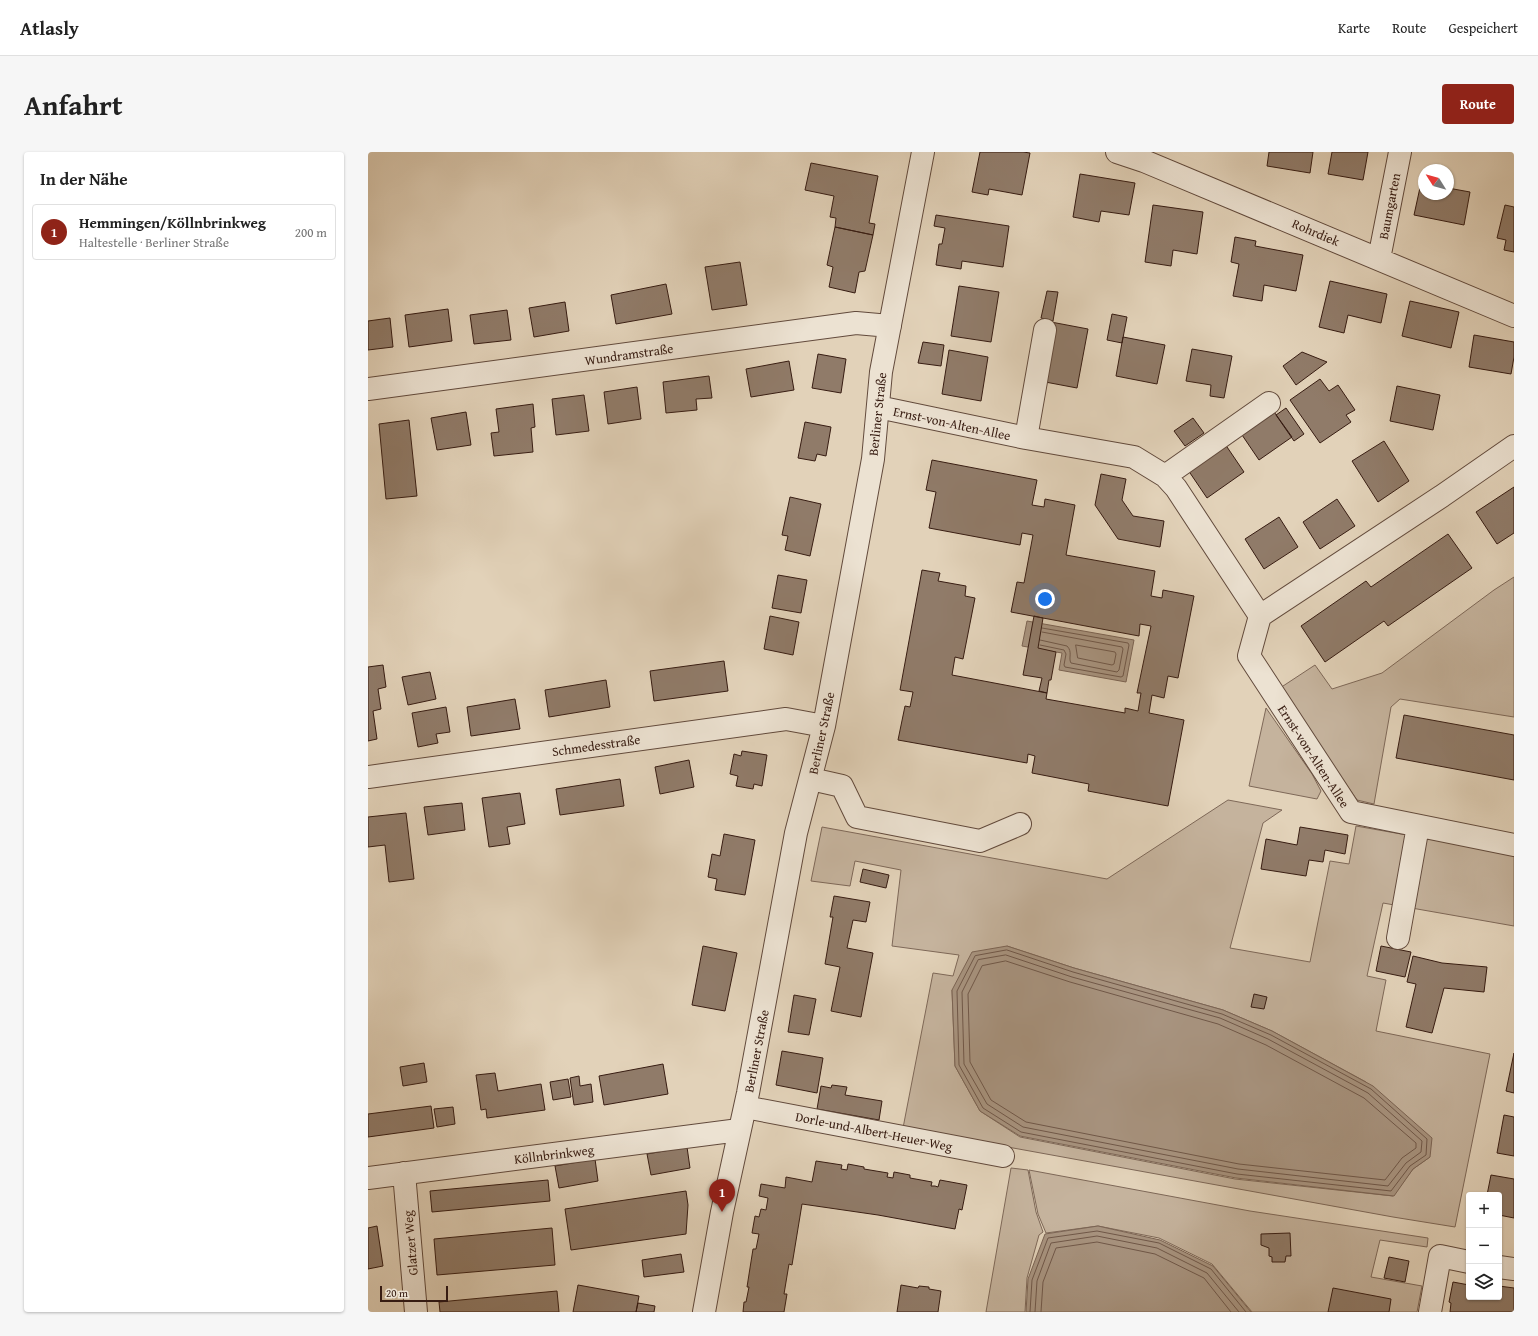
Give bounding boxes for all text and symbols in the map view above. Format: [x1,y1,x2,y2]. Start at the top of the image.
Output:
text: Atlasly [20,14,79,42]
text: Karte [1338,18,1370,38]
text: Route [1392,18,1426,38]
text: Gespeichert [1448,18,1518,38]
text: Anfahrt [24,84,123,125]
button: Route [1442,84,1514,124]
north arrow [1418,164,1454,200]
text: In der Nähe [40,166,128,191]
street label: Baumgarten [1374,171,1405,241]
text: Hemmingen/Köllnbrinkweg [79,212,266,233]
street label: Rohrdiek [1289,214,1343,251]
text: 1 [51,223,57,242]
text: 200 m [295,223,327,242]
text: Haltestelle · Berliner Straße [79,233,229,252]
street label: Wundramstraße [584,339,675,370]
street label: Berliner Straße [864,371,891,457]
street label: Ernst-von-Alten-Allee [892,402,1012,445]
your location [1035,589,1055,609]
street label: Berliner Straße [803,690,839,776]
street label: Ernst-von-Alten-Allee [1273,701,1354,812]
street label: Schmedesstraße [551,730,641,761]
street label: Berliner Straße [739,1008,774,1094]
street label: Dorle-und-Albert-Heuer-Weg [794,1107,954,1156]
street label: Köllnbrinkweg [513,1140,595,1169]
pin: 1 [709,1179,735,1212]
map controls [1466,1192,1502,1300]
button: + [1466,1192,1502,1228]
street label: Glatzer Weg [398,1209,423,1276]
button: − [1466,1228,1502,1264]
button: layers [1466,1264,1502,1300]
scale bar [380,1284,448,1303]
text: 20 m [386,1285,408,1301]

